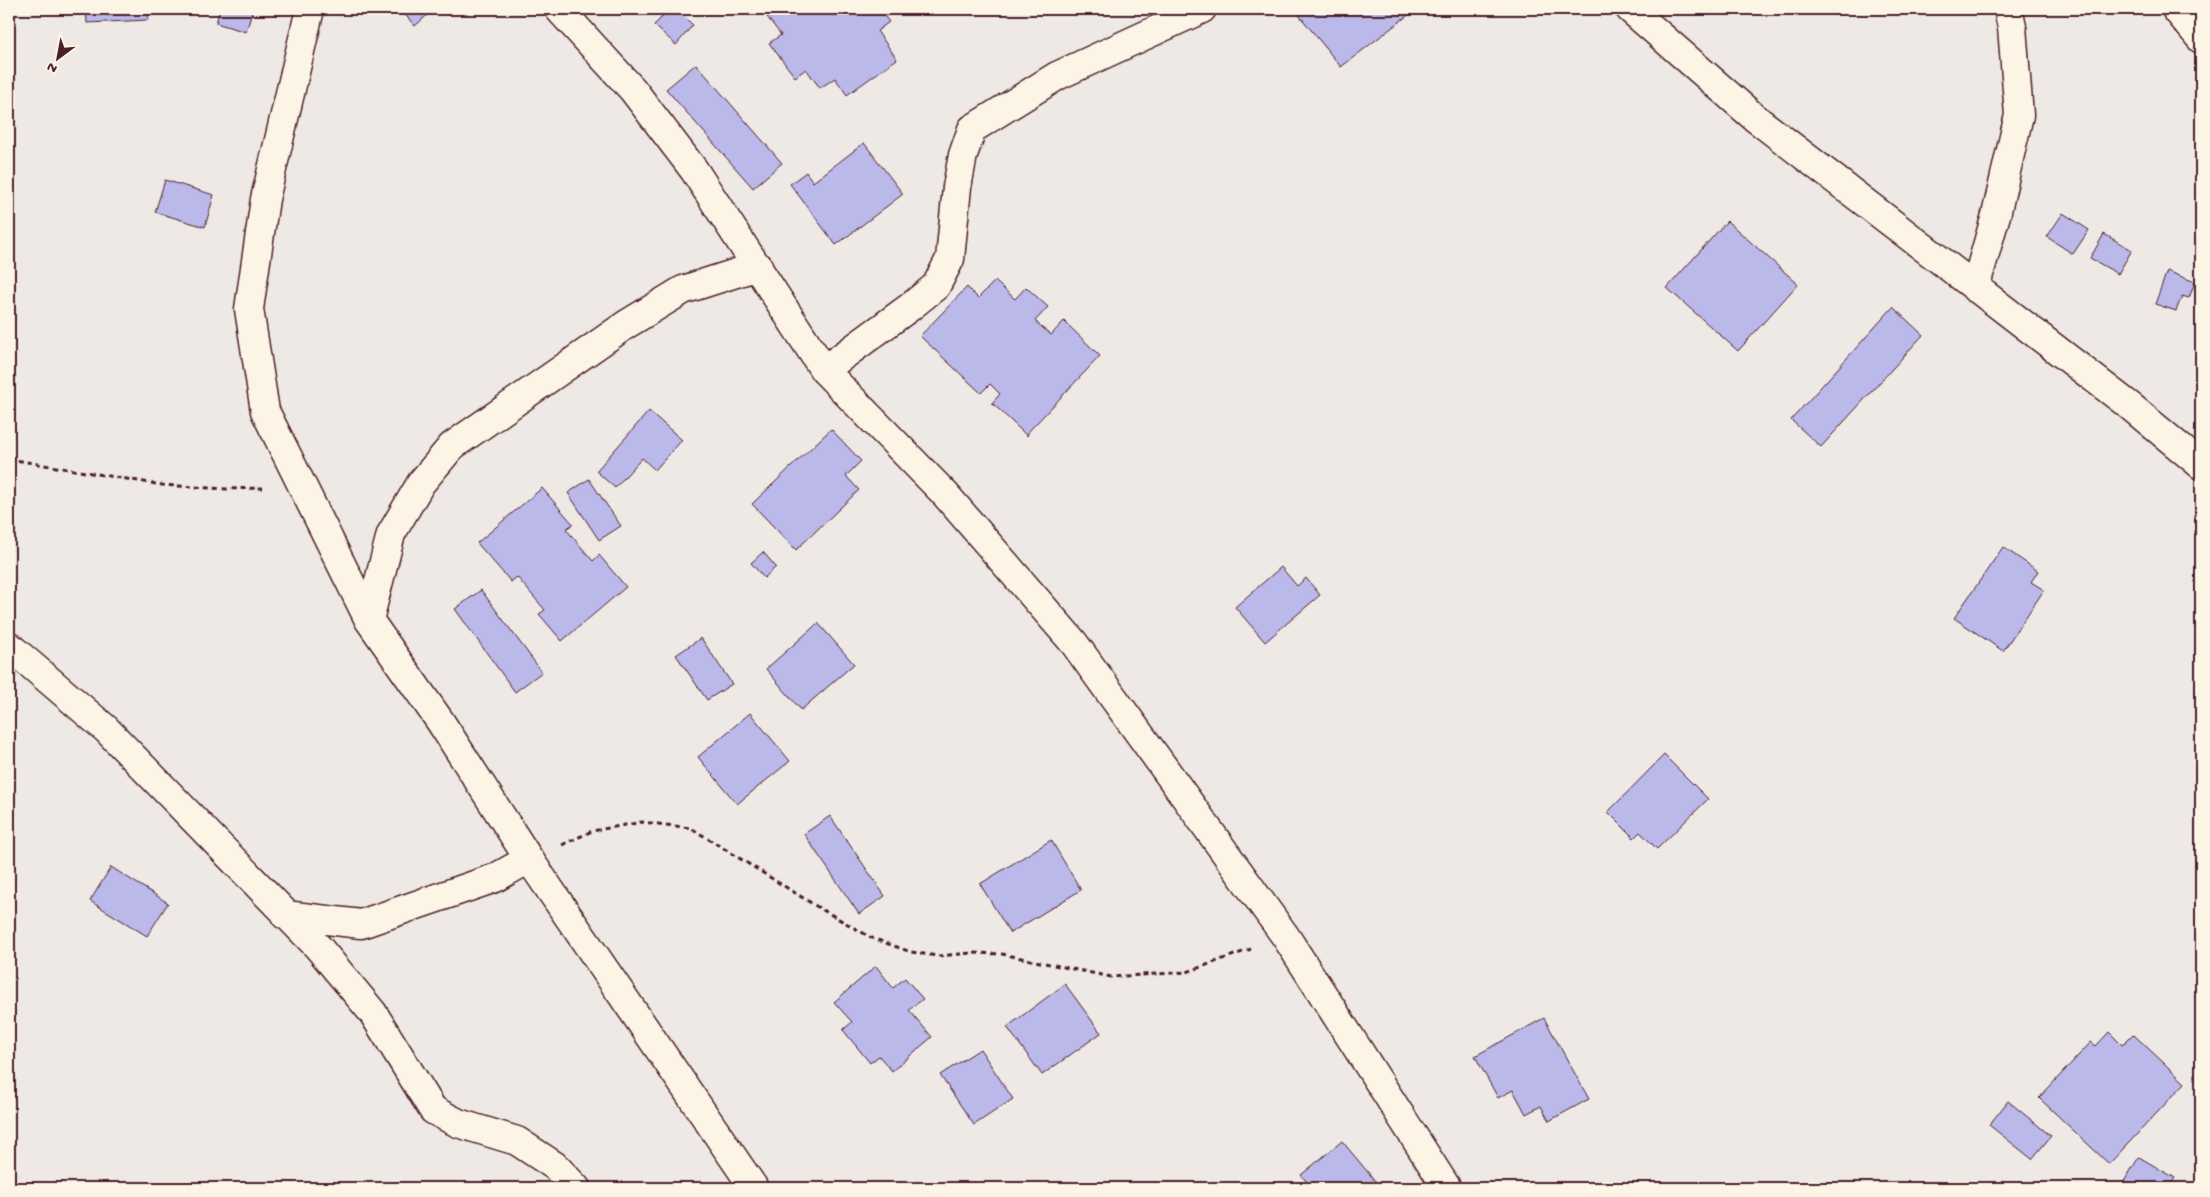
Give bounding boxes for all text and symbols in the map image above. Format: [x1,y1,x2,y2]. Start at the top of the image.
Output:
north arrow [32,32,82,82]
text: N [44,57,61,77]

